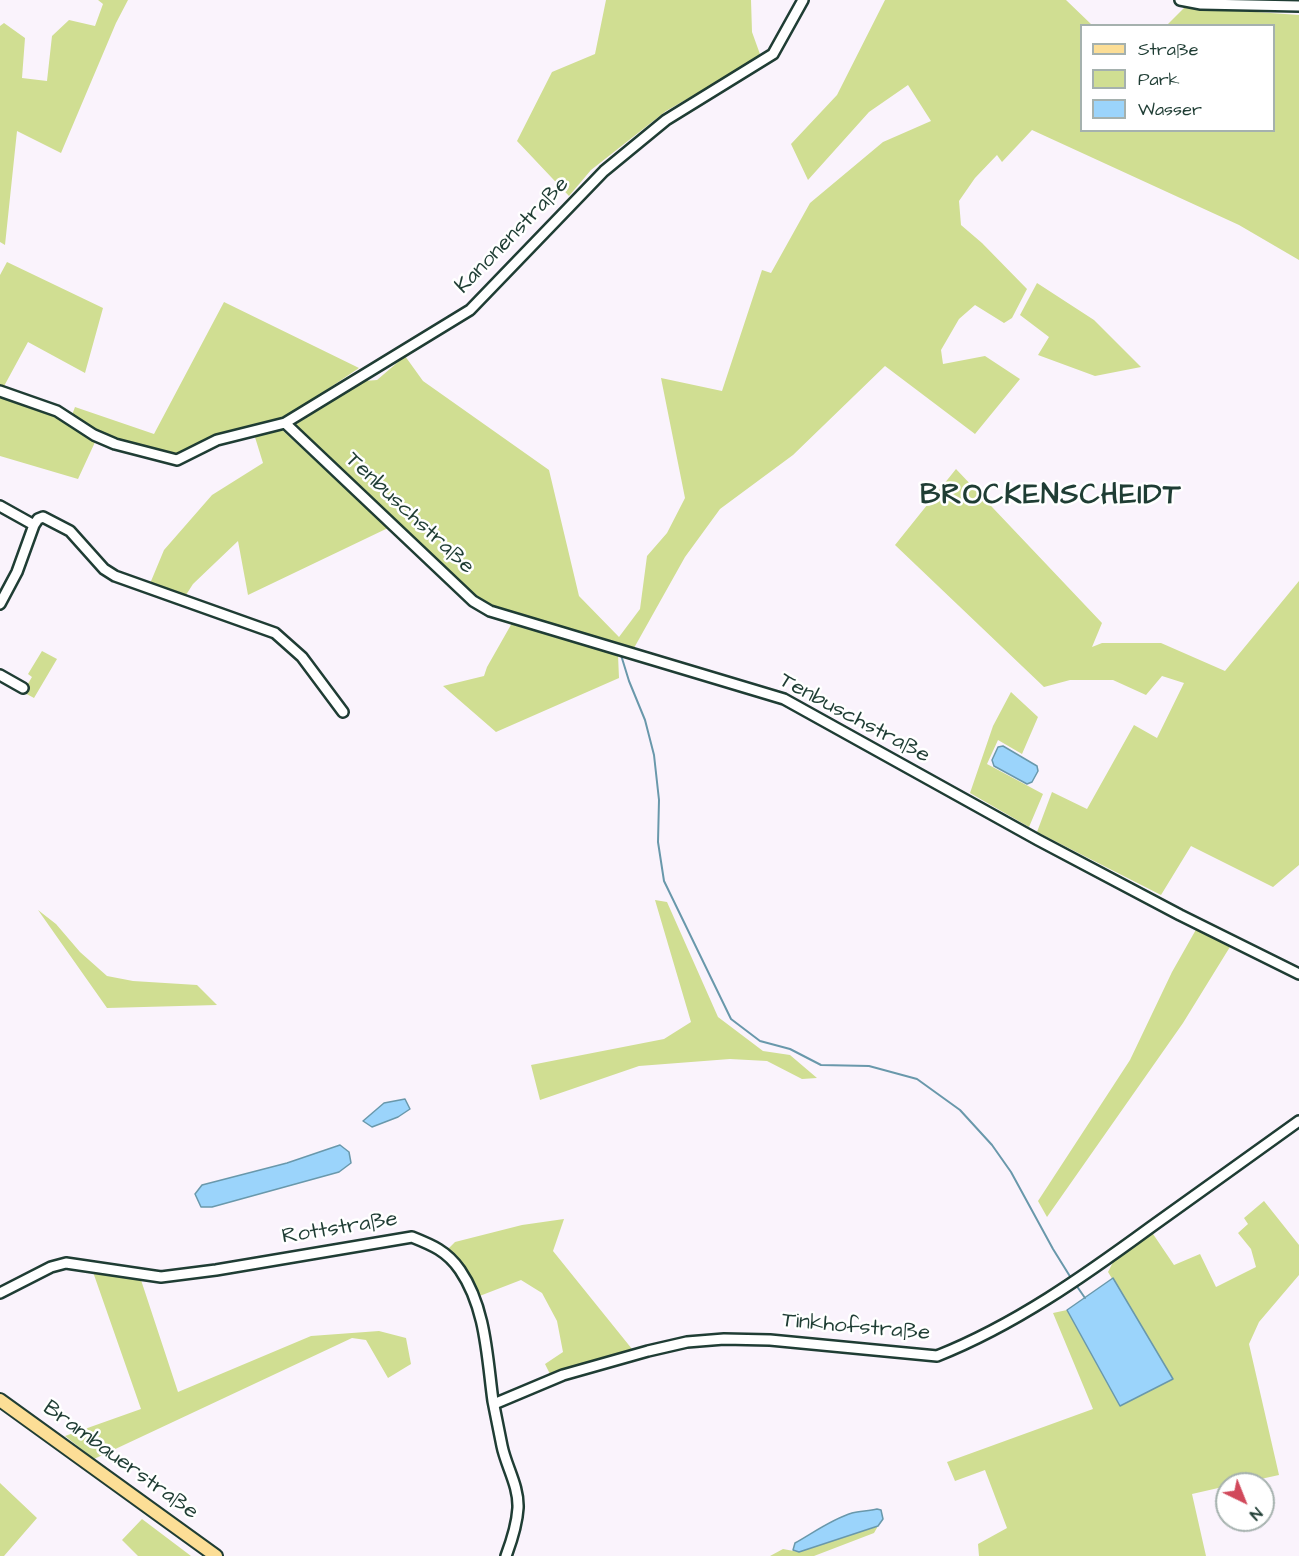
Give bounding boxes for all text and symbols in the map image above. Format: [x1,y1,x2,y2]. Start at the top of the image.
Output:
legend [1080,24,1275,132]
text: Straße [1138,37,1198,62]
text: Park [1138,67,1180,92]
text: Wasser [1138,97,1202,122]
street label: Kanonenstraße [451,172,575,300]
street label: Tenbuschstraße [339,447,479,581]
district label: BROCKENSCHEIDT [920,480,1182,514]
street label: Tenbuschstraße [774,668,934,770]
street label: Rottstraße [280,1207,400,1251]
street label: Tinkhofstraße [781,1308,931,1348]
street label: Brambauerstraße [37,1396,203,1526]
north arrow [1215,1472,1275,1532]
text: N [1245,1502,1267,1525]

